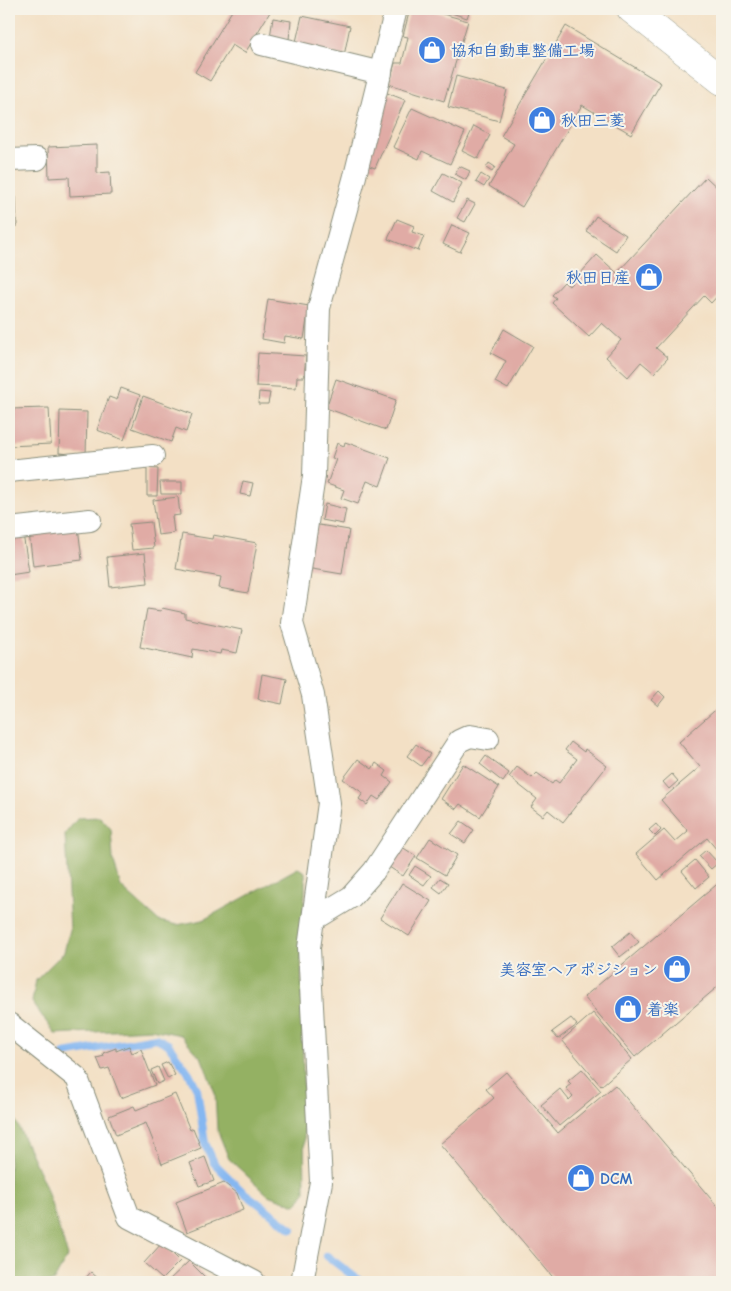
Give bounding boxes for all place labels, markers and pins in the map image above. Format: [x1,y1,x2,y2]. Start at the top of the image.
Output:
shop icon: 協和自動車整備工場 [417,35,447,65]
place label: 協和自動車整備工場 [451,42,595,60]
shop icon: 秋田三菱 [527,105,557,135]
place label: 秋田三菱 [561,112,625,130]
shop icon: 秋田日産 [634,262,664,292]
place label: 秋田日産 [566,269,630,287]
shop icon: 美容室ヘアポジション [662,954,692,984]
place label: 美容室ヘアポジション [499,961,658,979]
shop icon: 着楽 [613,994,643,1024]
place label: 着楽 [647,1001,679,1019]
shop icon: DCM [566,1163,596,1193]
place label: DCM [600,1170,633,1188]

